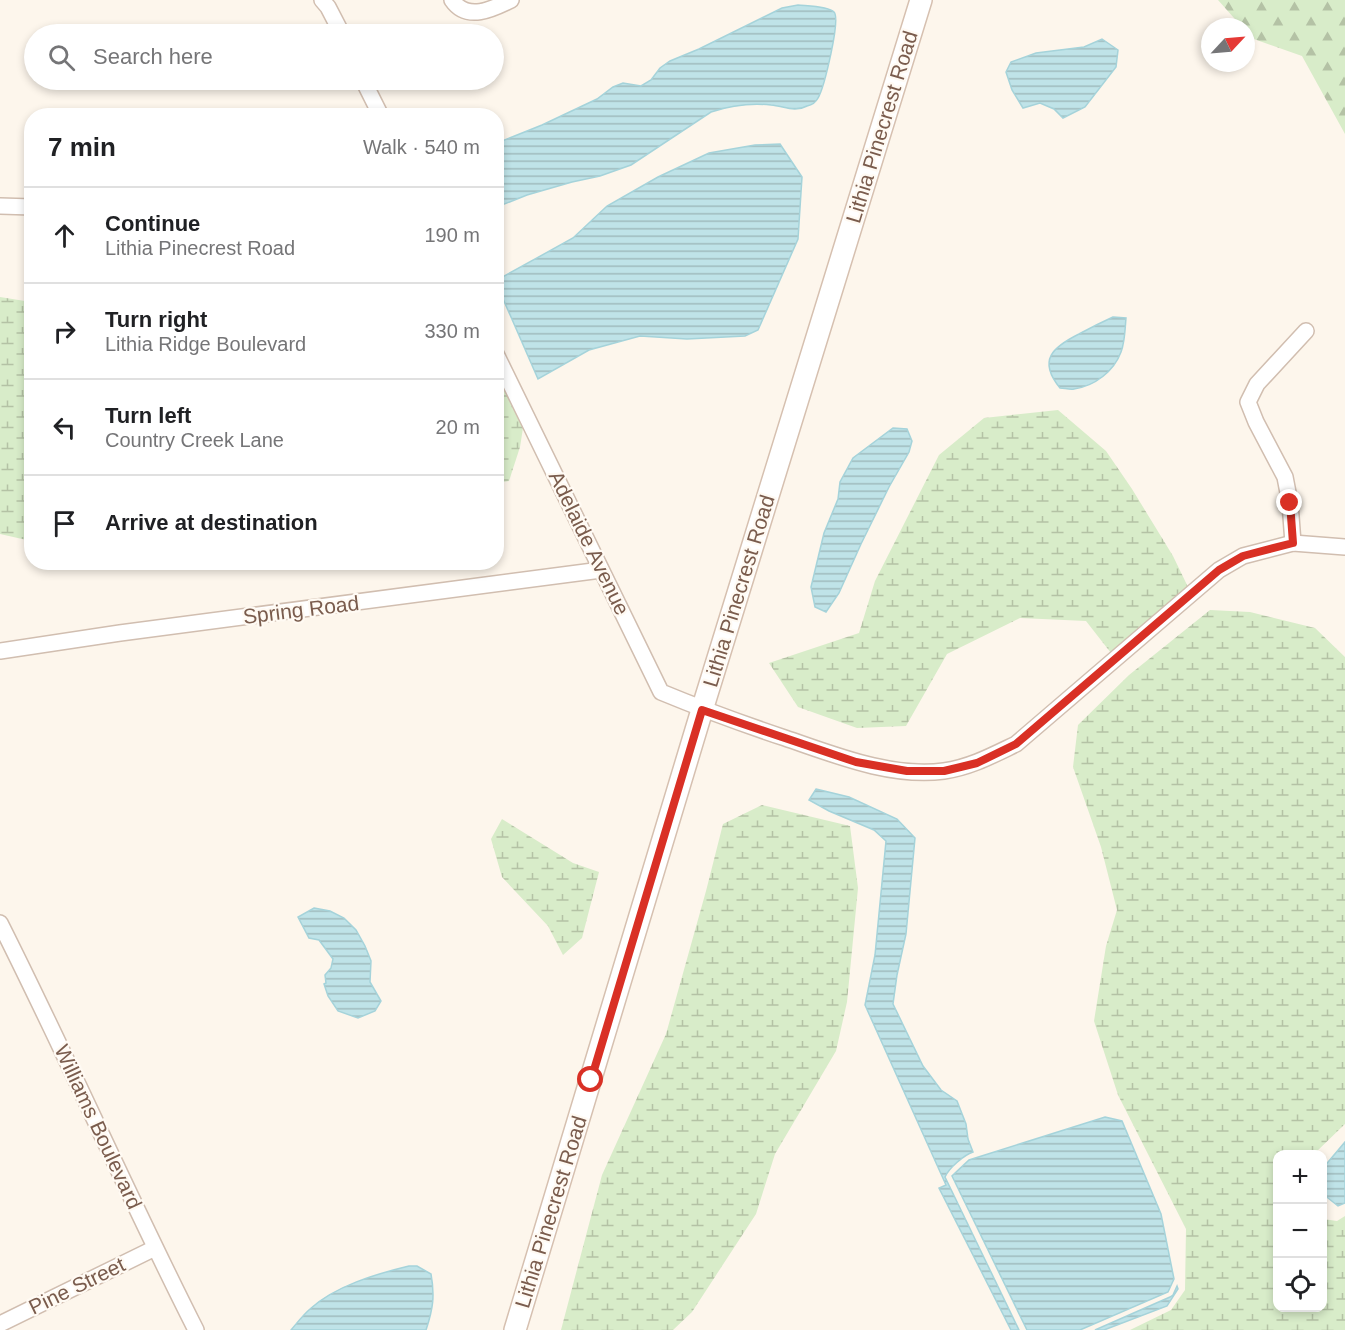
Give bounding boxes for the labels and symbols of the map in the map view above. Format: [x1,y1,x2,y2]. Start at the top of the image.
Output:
north arrow [1201,18,1255,72]
street label: Lithia Pinecrest Road [841,28,922,226]
street label: Adelaide Avenue [545,467,634,618]
route end [1276,489,1302,515]
street label: Lithia Pinecrest Road [698,492,779,690]
street label: Spring Road [242,591,360,628]
street label: Williams Boulevard [50,1041,147,1213]
route start [577,1066,603,1092]
street label: Lithia Pinecrest Road [510,1113,591,1311]
street label: Pine Street [25,1252,129,1319]

